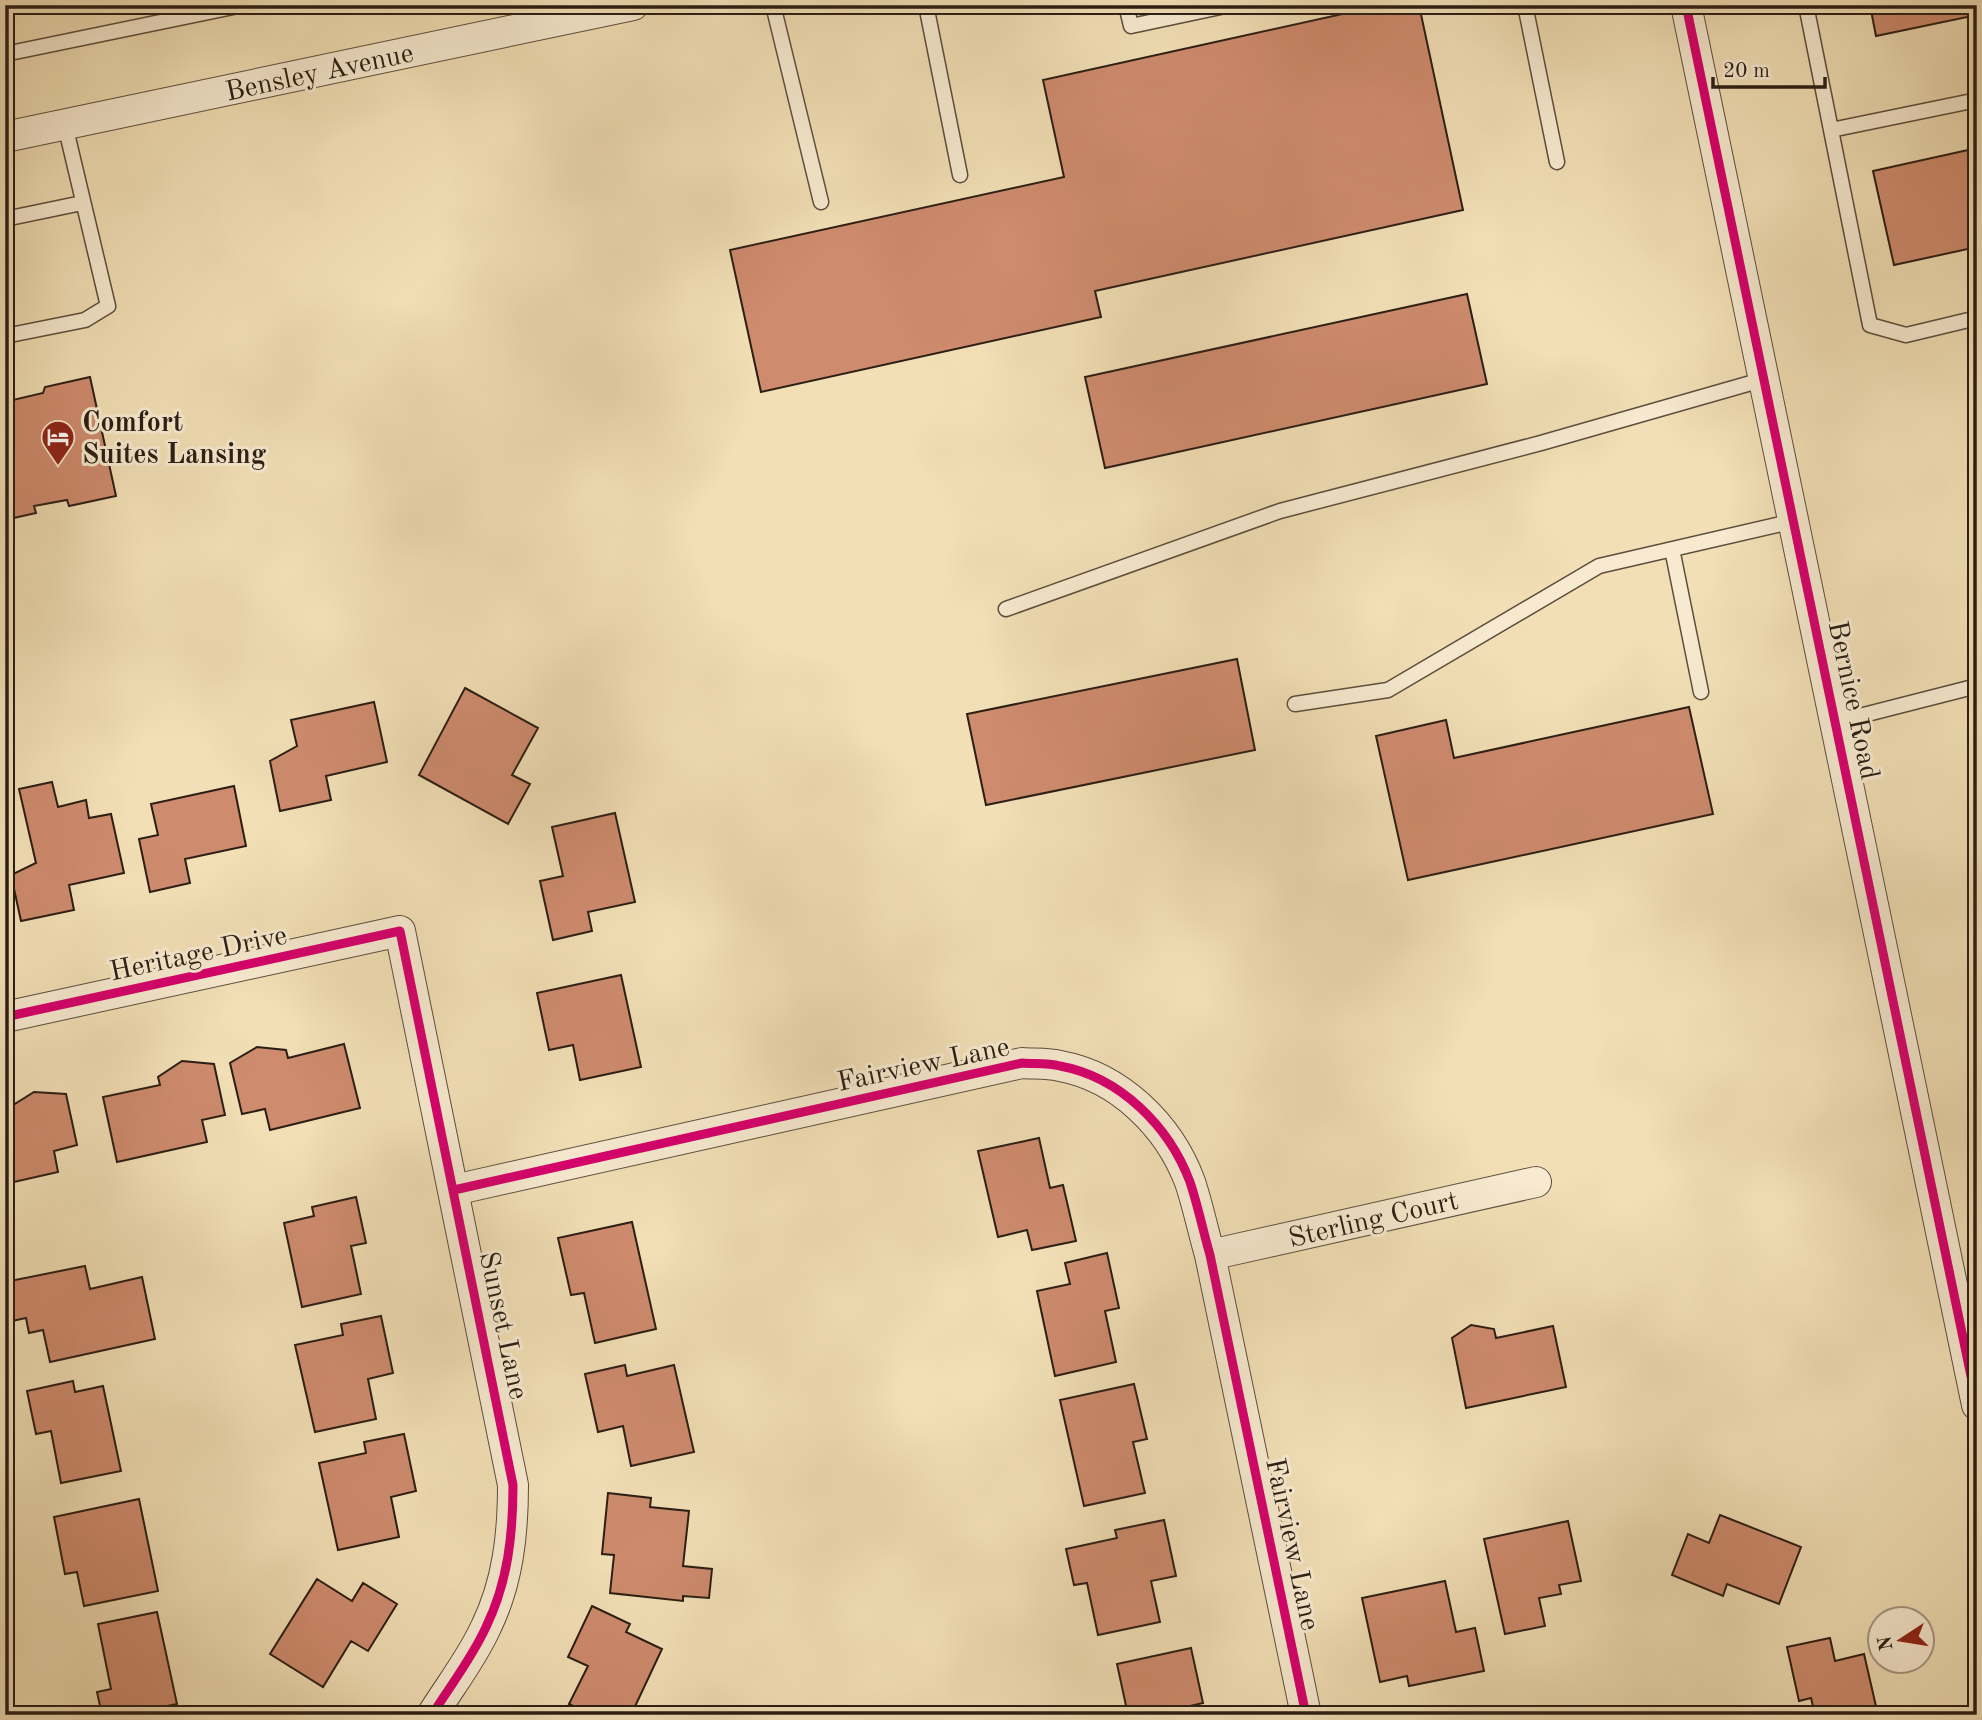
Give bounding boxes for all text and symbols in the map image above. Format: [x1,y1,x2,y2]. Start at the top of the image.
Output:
street label: Bensley Avenue [223,40,416,108]
scale bar [1713,46,1825,90]
text: 20 m [1723,61,1770,82]
place label: Comfort Suites Lansing [82,410,267,470]
hotel icon: Comfort Suites Lansing [39,418,77,467]
street label: Bernice Road [1822,619,1883,783]
street label: Heritage Drive [107,922,290,987]
street label: Fairview Lane [835,1034,1012,1098]
street label: Sterling Court [1286,1188,1461,1254]
street label: Sunset Lane [473,1249,531,1402]
street label: Fairview Lane [1259,1456,1323,1633]
north arrow [1867,1604,1937,1674]
text: N [1876,1633,1898,1652]

